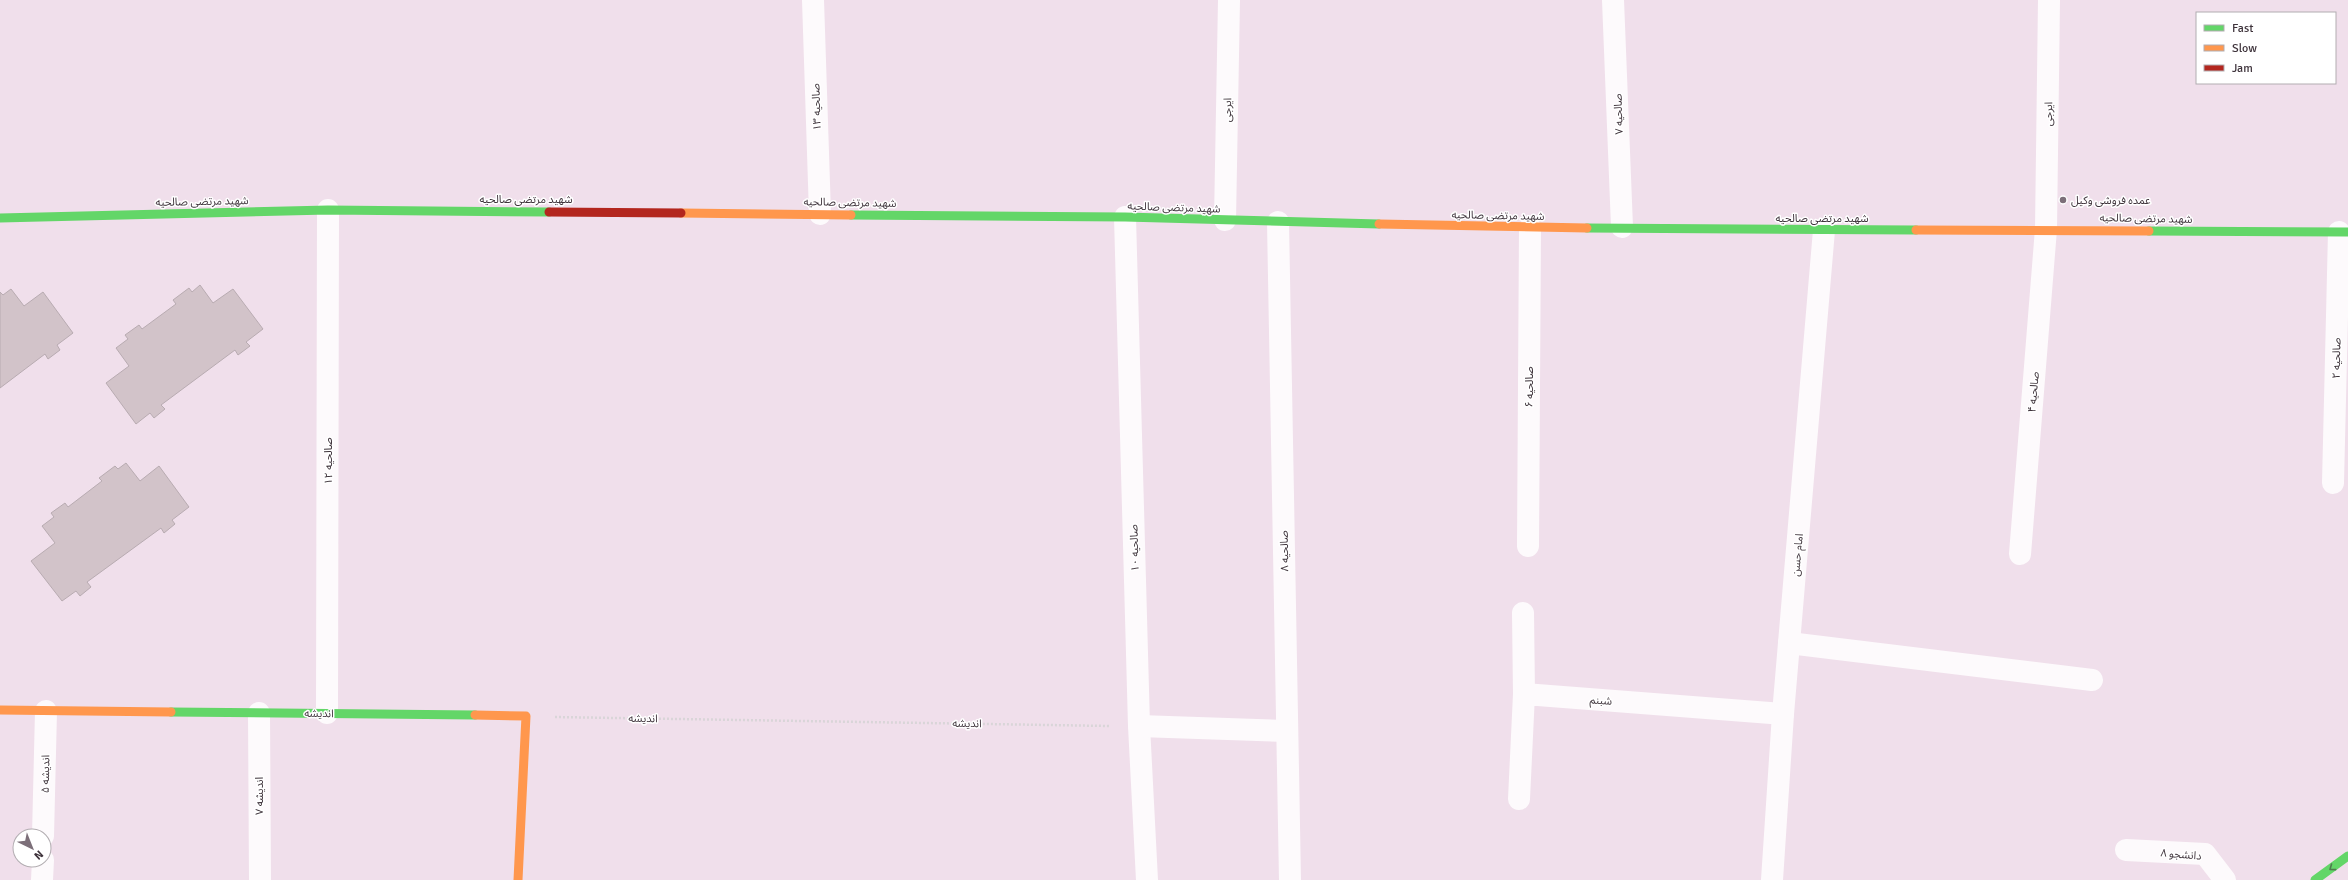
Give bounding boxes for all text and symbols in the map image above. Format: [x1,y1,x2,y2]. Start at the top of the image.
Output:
legend [2196,12,2336,84]
text: Fast [2232,21,2253,36]
text: Slow [2232,41,2257,56]
text: Jam [2232,61,2253,76]
street label: صالحیه ۱۳ [809,83,824,131]
street label: صالحیه ۷ [1611,93,1626,135]
street label: ایرجی [1221,98,1234,122]
street label: ایرجی [2042,102,2055,126]
street label: شهید مرتضی صالحیه [479,193,573,206]
street label: شهید مرتضی صالحیه [155,194,249,209]
place label: عمده فروشی وکیل [2071,194,2151,207]
street label: شهید مرتضی صالحیه [803,195,897,210]
marker: عمده فروشی وکیل [2058,195,2068,205]
street label: شهید مرتضی صالحیه [1127,199,1221,216]
street label: شهید مرتضی صالحیه [1451,208,1545,223]
street label: شهید مرتضی صالحیه [2099,211,2193,226]
street label: شهید مرتضی صالحیه [1775,212,1869,225]
street label: صالحیه ۲ [2330,337,2343,379]
street label: صالحیه ۶ [1523,366,1536,408]
street label: صالحیه ۴ [2025,371,2042,413]
street label: صالحیه ۱۲ [322,437,335,485]
street label: صالحیه ۱۰ [1127,524,1142,572]
street label: صالحیه ۸ [1278,530,1291,572]
street label: امام حسن [1789,533,1807,577]
street label: شبنم [1589,693,1613,710]
street label: اندیشه [304,707,334,720]
street label: اندیشه [628,712,658,725]
street label: اندیشه [952,717,982,730]
street label: اندیشه ۵ [39,755,52,793]
street label: اندیشه ۷ [253,777,266,815]
north arrow [12,828,52,868]
street label: دانشجو ۸ [2160,846,2202,863]
text: N [31,848,46,862]
one-way arrow [2329,863,2336,870]

